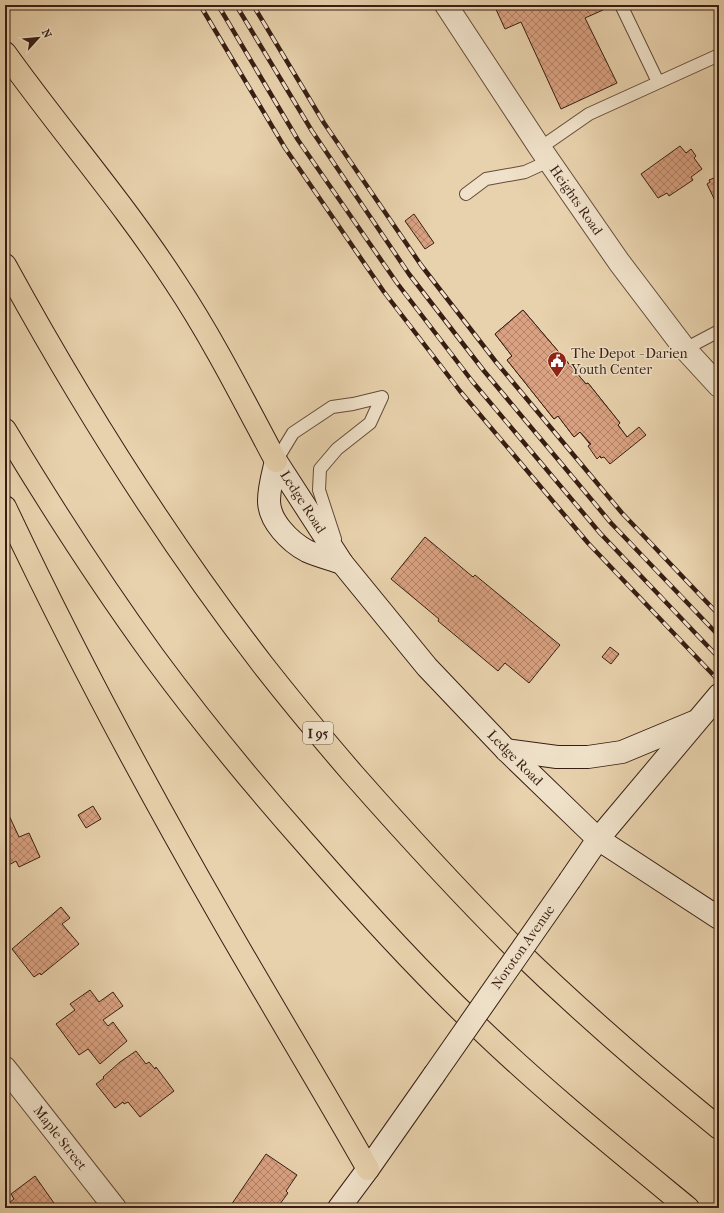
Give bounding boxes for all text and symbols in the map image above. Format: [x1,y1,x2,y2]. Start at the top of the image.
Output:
north arrow [18,18,58,58]
text: N [39,27,54,41]
street label: Heights Road [546,162,607,239]
place label: The Depot - Darien Youth Center [570,345,688,378]
public building icon: The Depot - Darien Youth Center [546,350,568,378]
street label: Ledge Road [276,467,330,537]
road number: I 95 [303,722,333,744]
street label: Ledge Road [484,727,547,790]
street label: Noroton Avenue [488,902,558,992]
street label: Maple Street [29,1102,91,1174]

